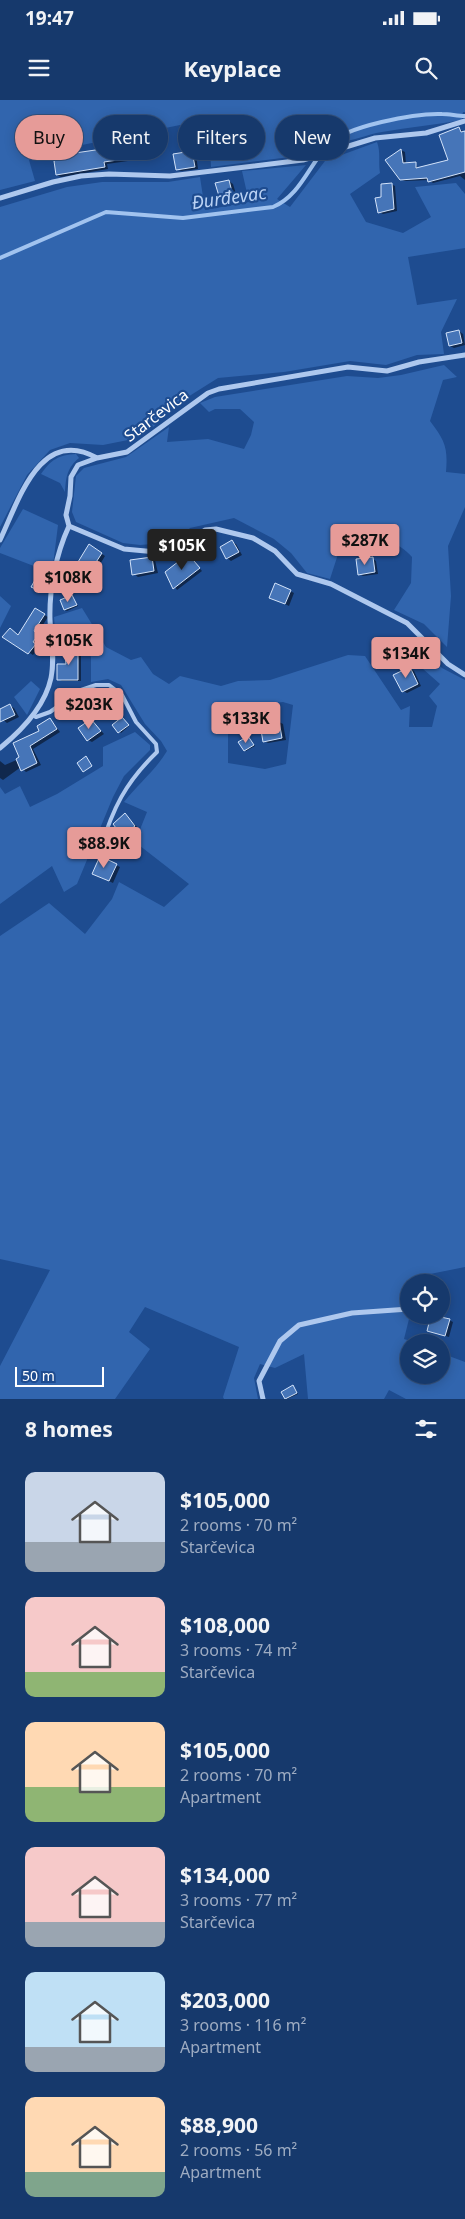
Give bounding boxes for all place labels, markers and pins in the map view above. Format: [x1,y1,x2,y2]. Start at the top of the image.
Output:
pin: $287K [330,524,400,566]
pin: $105K [147,528,217,571]
pin: $108K [33,560,103,603]
pin: $105K [34,624,104,666]
pin: $134K [371,636,441,679]
pin: $203K [54,688,124,730]
pin: $133K [211,702,281,744]
pin: $88.9K [63,826,145,869]

